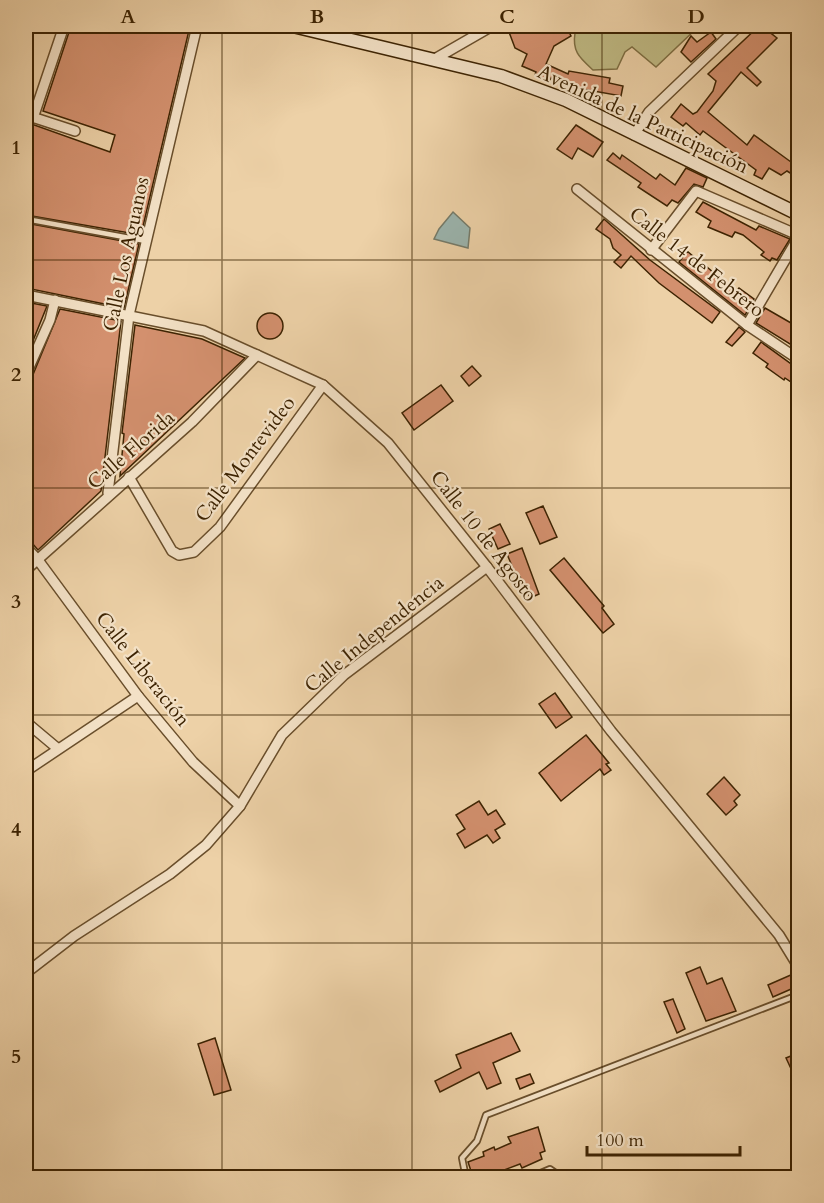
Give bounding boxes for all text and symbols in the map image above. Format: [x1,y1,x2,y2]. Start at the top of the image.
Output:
text: A [120,3,136,30]
text: B [310,3,324,30]
text: C [499,3,515,30]
text: D [687,3,705,30]
street label: Avenida de la Participación [533,58,753,180]
text: 1 [11,134,21,161]
street label: Calle Los Aguanos [96,174,156,334]
street label: Calle 14 de Febrero [624,201,771,324]
text: 2 [11,361,21,388]
street label: Calle Montevideo [189,390,301,528]
street label: Calle Florida [81,404,181,496]
street label: Calle 10 de Agosto [424,465,544,607]
street label: Calle Independencia [299,569,450,699]
text: 3 [11,588,21,615]
street label: Calle Liberación [90,606,197,733]
text: 4 [11,816,21,843]
text: 5 [11,1043,21,1070]
scale bar [587,1119,740,1157]
text: 100 m [596,1128,644,1153]

